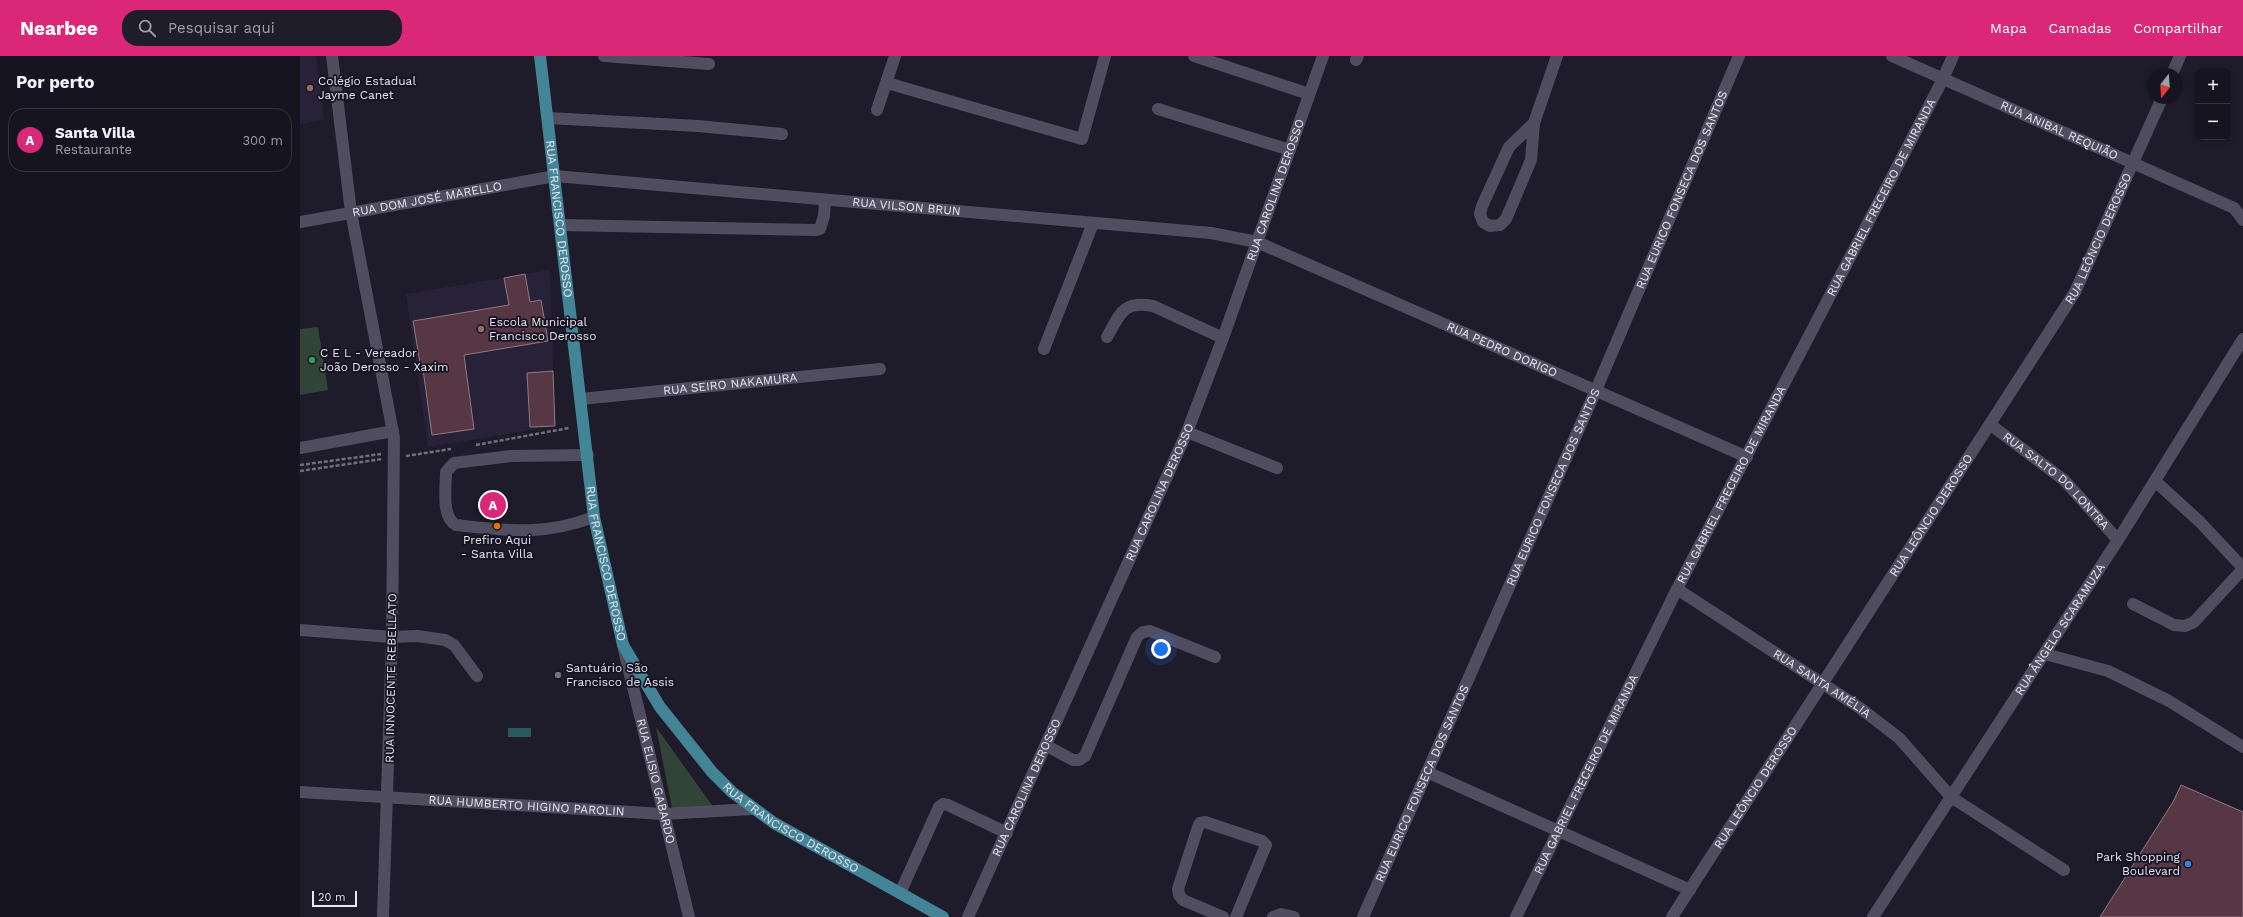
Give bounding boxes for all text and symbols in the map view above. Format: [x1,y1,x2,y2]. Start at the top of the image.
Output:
search box [122,10,402,46]
text: Nearbee [20,17,98,40]
icon: search [136,17,158,39]
text: Pesquisar aqui [168,19,275,37]
text: Mapa [1990,20,2027,36]
text: Camadas [2049,20,2111,36]
text: Compartilhar [2133,20,2223,36]
north arrow [2147,68,2183,104]
map controls [2195,68,2231,140]
button: + [2195,68,2231,104]
text: Por perto [16,72,94,92]
place label: Colégio Estadual Jayme Canet [318,74,416,102]
marker: Colégio Estadual Jayme Canet [305,83,315,93]
street label: RUA EURICO FONSECA DOS SANTOS [1633,89,1730,291]
street label: RUA GABRIEL FRECEIRO DE MIRANDA [1824,96,1939,299]
street label: RUA ANIBAL REQUIÃO [1998,98,2120,163]
button: − [2195,104,2231,140]
street label: RUA CAROLINA DEROSSO [1244,117,1307,263]
text: Santa Villa [55,124,135,142]
text: A [26,133,34,148]
text: 300 m [242,133,283,148]
street label: RUA FRANCISCO DEROSSO [543,139,575,298]
text: Restaurante [55,142,132,157]
street label: RUA LEÔNCIO DEROSSO [2062,171,2134,307]
street label: RUA DOM JOSÉ MARELLO [351,179,503,219]
street label: RUA VILSON BRUN [852,195,961,218]
place label: Escola Municipal Francisco Derosso [489,315,596,343]
street label: RUA PEDRO DORIGO [1445,319,1559,380]
marker: Escola Municipal Francisco Derosso [476,324,486,334]
place label: C E L - Vereador João Derosso - Xaxim [320,346,448,374]
marker: C E L - Vereador João Derosso - Xaxim [307,355,317,365]
street label: RUA SEIRO NAKAMURA [662,370,798,398]
street label: RUA GABRIEL FRECEIRO DE MIRANDA [1674,383,1789,586]
street label: RUA EURICO FONSECA DOS SANTOS [1503,386,1603,588]
street label: RUA CAROLINA DEROSSO [1123,421,1197,563]
street label: RUA SALTO DO LONTRA [2000,429,2112,532]
street label: RUA LEÔNCIO DEROSSO [1886,451,1976,579]
street label: RUA FRANCISCO DEROSSO [583,485,629,642]
pin: A [480,490,506,520]
marker: Prefiro Aqui - Santa Villa [492,521,502,531]
place label: Prefiro Aqui - Santa Villa [461,533,533,561]
street label: RUA ÂNGELO SCARAMUZA [2012,561,2108,698]
street label: RUA INNOCENTE REBELLATO [383,593,399,763]
your location [1151,639,1171,659]
street label: RUA SANTA AMÉLIA [1770,646,1874,721]
place label: Santuário São Francisco de Assis [566,661,674,689]
marker: Santuário São Francisco de Assis [553,670,563,680]
street label: RUA GABRIEL FRECEIRO DE MIRANDA [1531,672,1641,876]
street label: RUA EURICO FONSECA DOS SANTOS [1372,683,1472,884]
street label: RUA ELISIO GABARDO [634,717,678,845]
street label: RUA CAROLINA DEROSSO [989,717,1064,859]
street label: RUA LEÔNCIO DEROSSO [1711,724,1800,851]
street label: RUA FRANCISCO DEROSSO [720,780,861,876]
street label: RUA HUMBERTO HIGINO PAROLIN [428,793,625,819]
place label: Park Shopping Boulevard [2096,850,2181,878]
marker: Park Shopping Boulevard [2183,859,2193,869]
scale bar [312,889,357,908]
text: 20 m [318,891,346,904]

